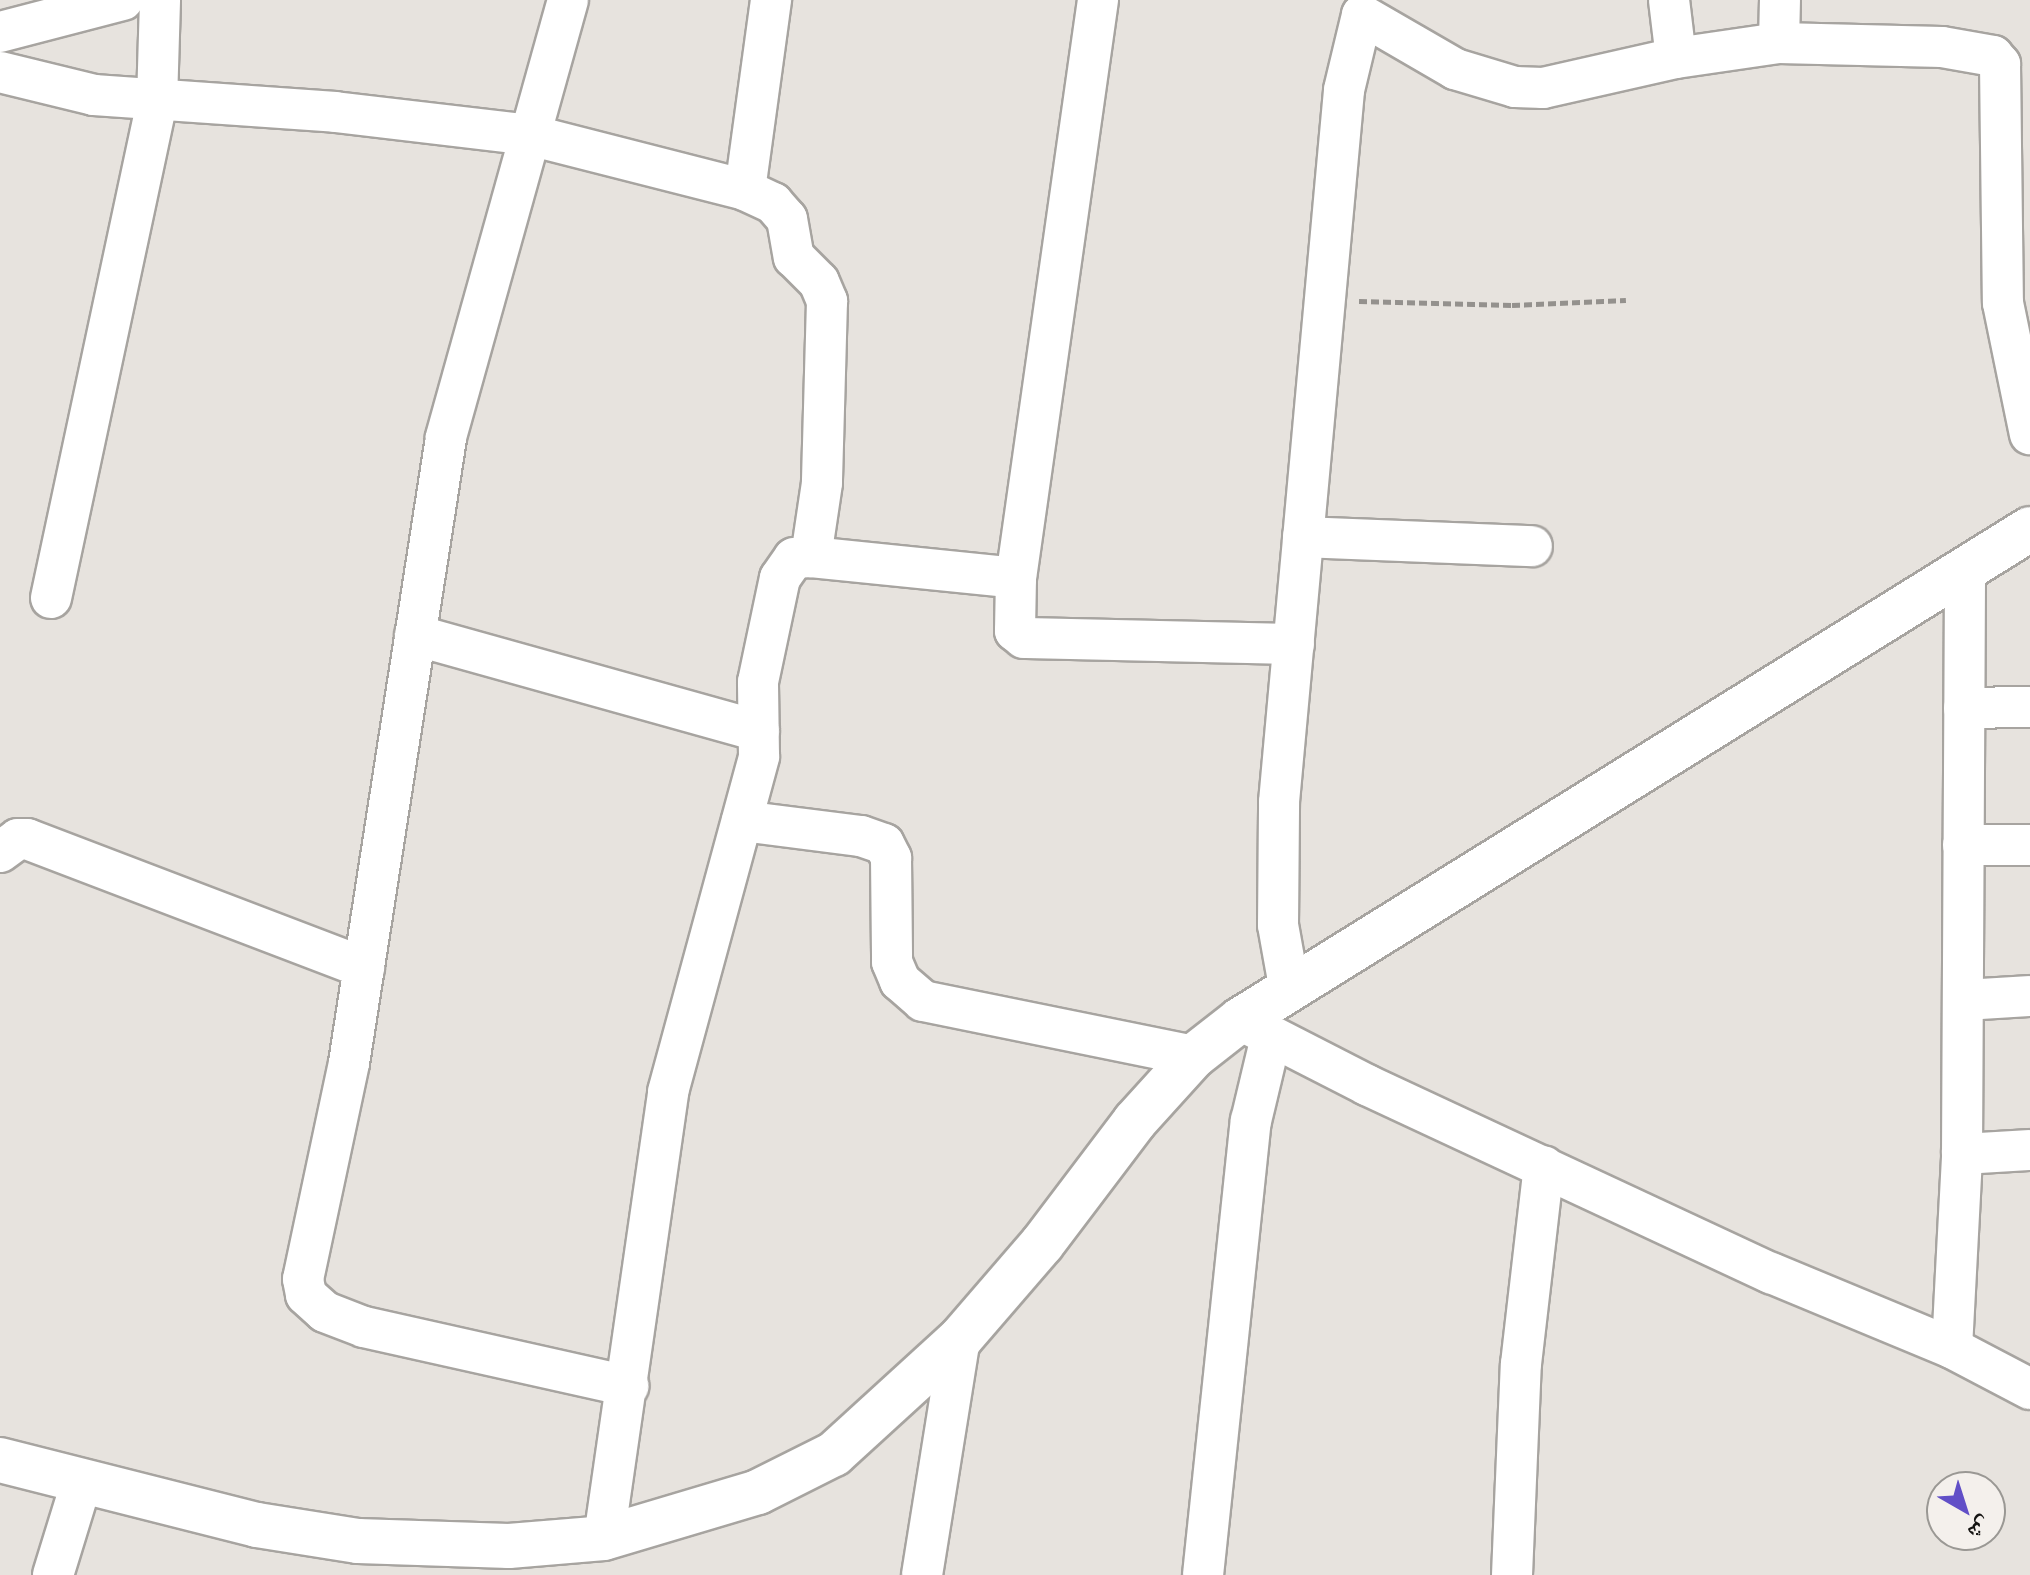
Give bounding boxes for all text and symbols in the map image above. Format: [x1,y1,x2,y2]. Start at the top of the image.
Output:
north arrow [1926,1471,2006,1551]
text: ش [1963,1511,1997,1546]

